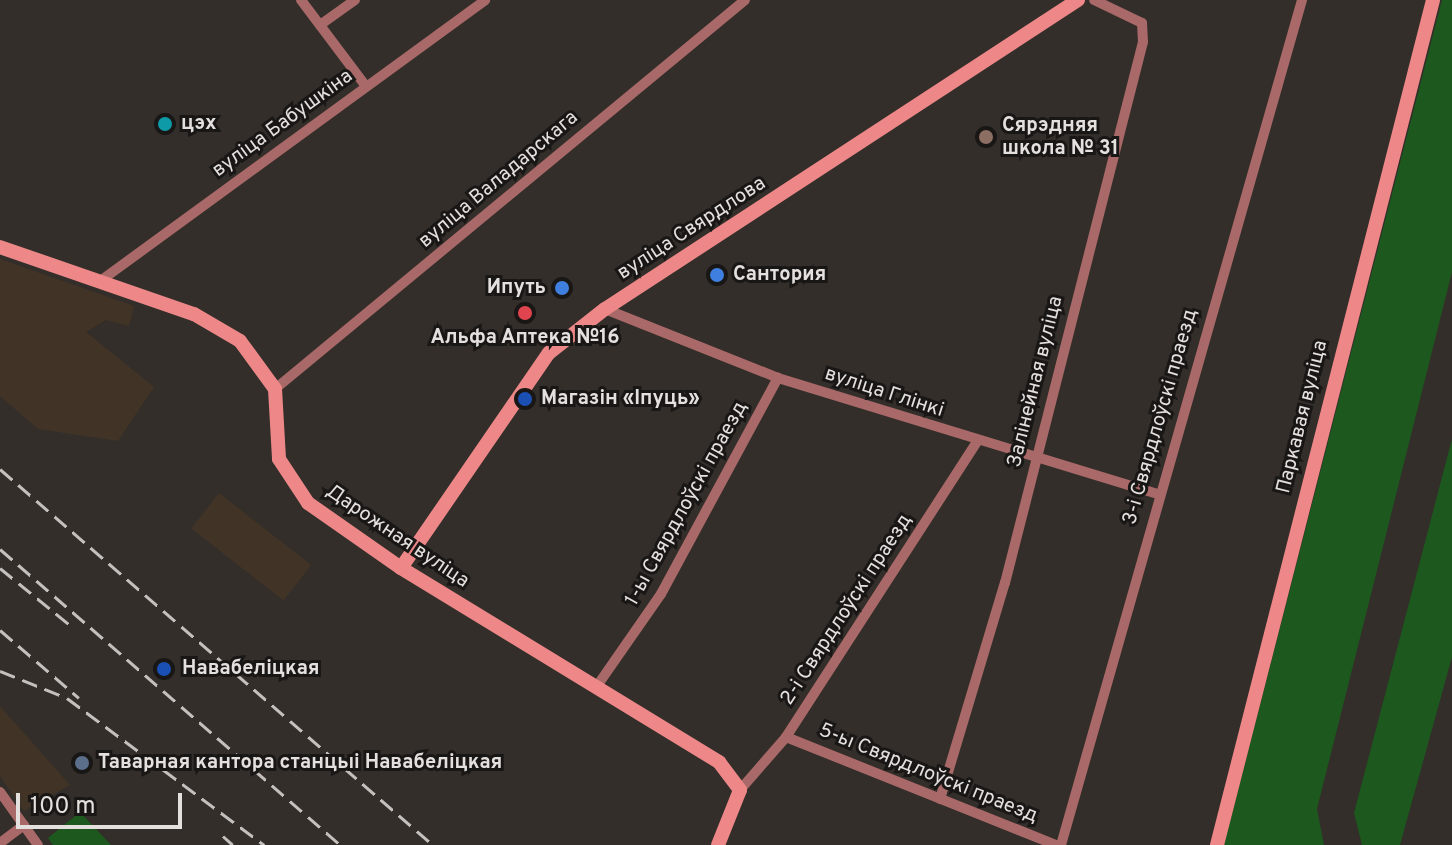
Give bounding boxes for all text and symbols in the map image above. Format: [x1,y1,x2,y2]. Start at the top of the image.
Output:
street label: вуліца Бабушкіна [208,65,358,183]
street label: вуліца Валадарскага [415,106,583,254]
place label: цэх [181,112,216,136]
place label: Сярэдняя школа № 31 [1002,114,1119,161]
marker: цэх [156,115,174,133]
marker: Сярэдняя школа № 31 [977,128,995,146]
street label: вуліца Свярдлова [613,172,771,286]
place label: Сантория [733,263,826,287]
marker: Сантория [708,266,726,284]
place label: Ипуть [487,276,546,300]
marker: Ипуть [553,279,571,297]
street label: Залінейная вуліца [1003,294,1069,470]
marker: Альфа Аптека №16 [516,304,534,322]
street label: 3-і Свярдлоўскі праезд [1119,306,1203,528]
place label: Альфа Аптека №16 [430,326,620,350]
street label: Паркавая вуліца [1272,338,1334,496]
street label: вуліца Глінкі [821,362,947,424]
place label: Магазін «Іпуць» [541,387,700,411]
marker: Магазін «Іпуць» [516,390,534,408]
street label: 1-ы Свярдлоўскі праезд [621,398,753,610]
street label: Дарожная вуліца [321,480,473,594]
street label: 2-і Свярдлоўскі праезд [776,510,918,710]
place label: Навабеліцкая [182,657,320,681]
marker: Навабеліцкая [153,658,175,680]
street label: 5-ы Свярдлоўскі праезд [815,719,1041,829]
place label: Таварная кантора станцыі Навабеліцкая [98,751,502,775]
marker: Таварная кантора станцыі Навабеліцкая [73,754,91,772]
scale bar [20,777,186,827]
text: 100 m [30,792,96,822]

